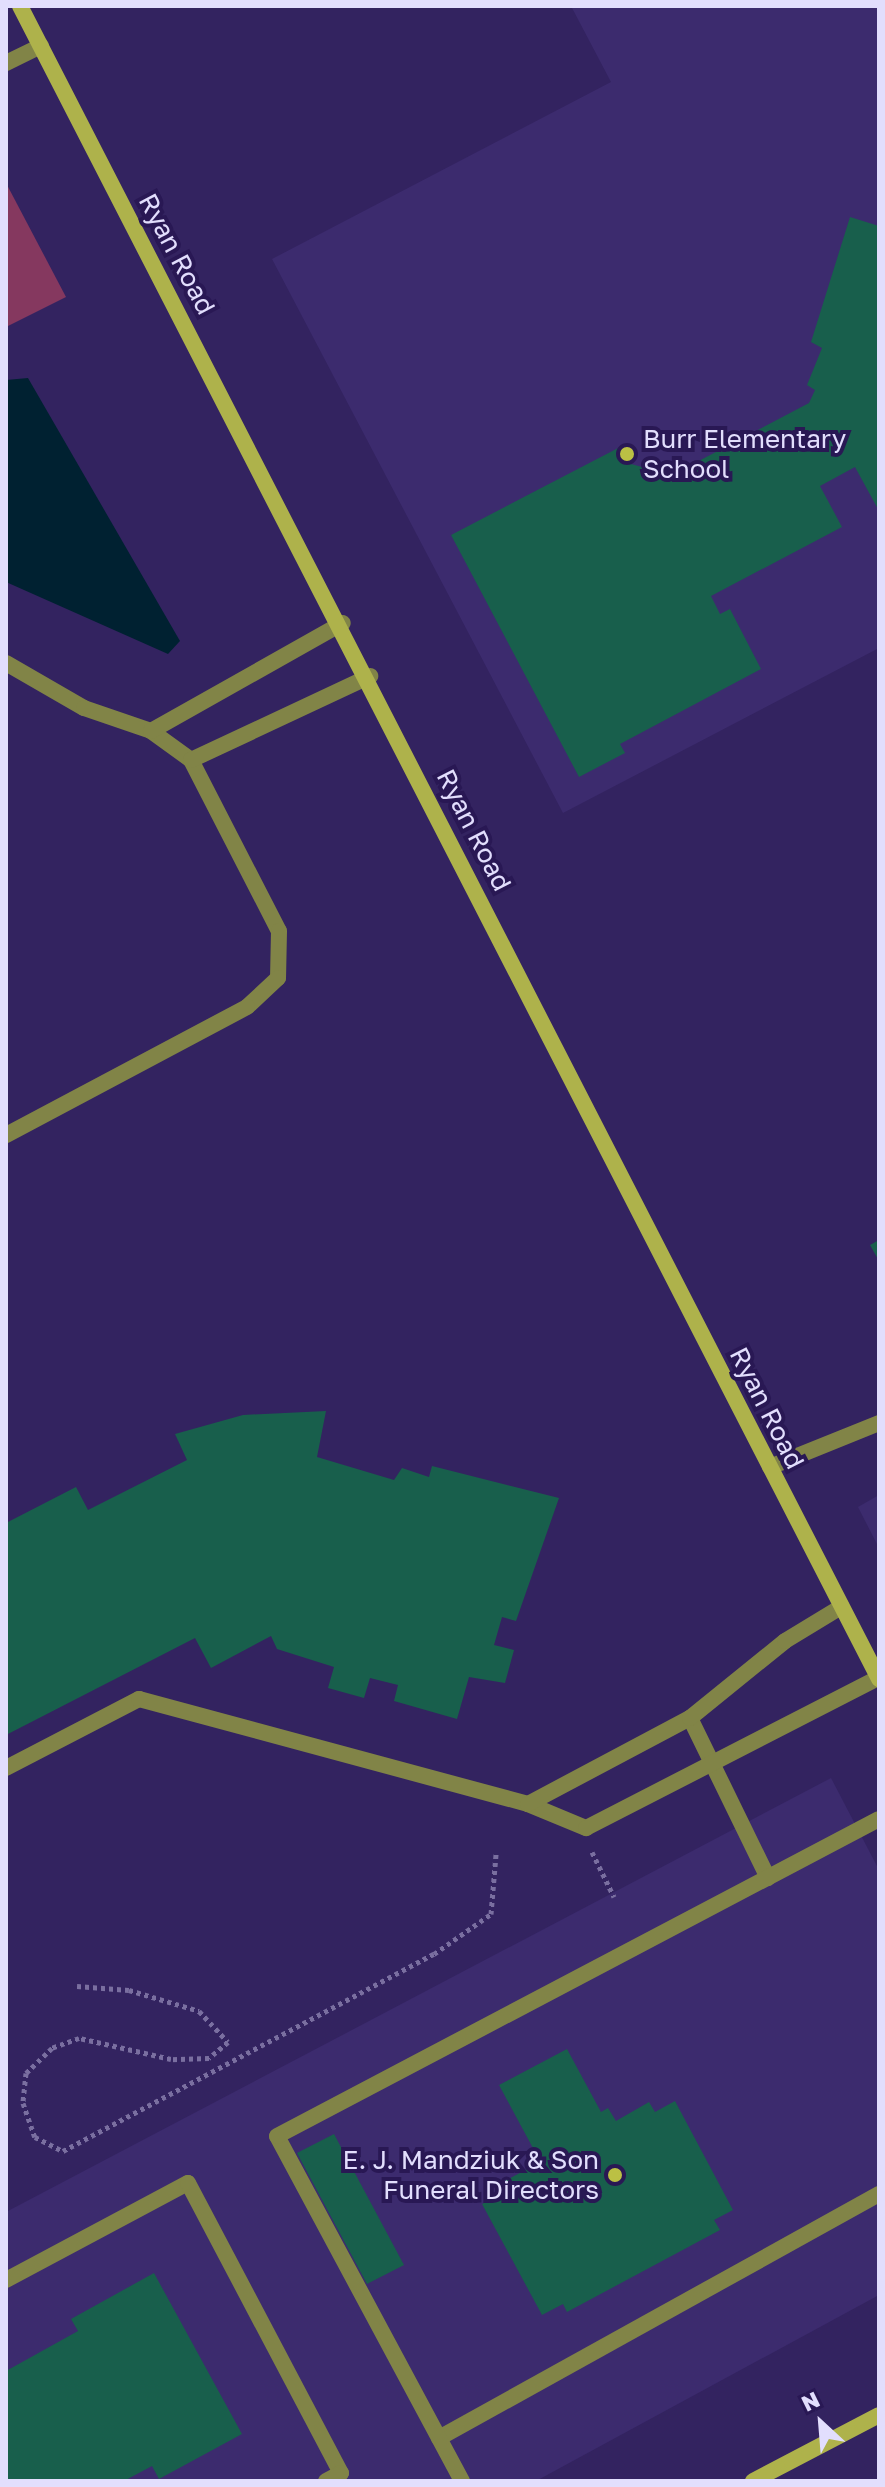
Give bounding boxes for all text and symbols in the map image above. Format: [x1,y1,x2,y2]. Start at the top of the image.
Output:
street label: Ryan Road [132,188,222,320]
place label: Burr Elementary School [643,423,846,484]
marker: Burr Elementary School [618,445,636,463]
street label: Ryan Road [430,764,518,896]
street label: Ryan Road [723,1342,811,1474]
place label: E. J. Mandziuk & Son Funeral Directors [343,2144,599,2206]
marker: E. J. Mandziuk & Son Funeral Directors [606,2166,624,2184]
north arrow [781,2383,861,2463]
text: N [797,2385,824,2417]

